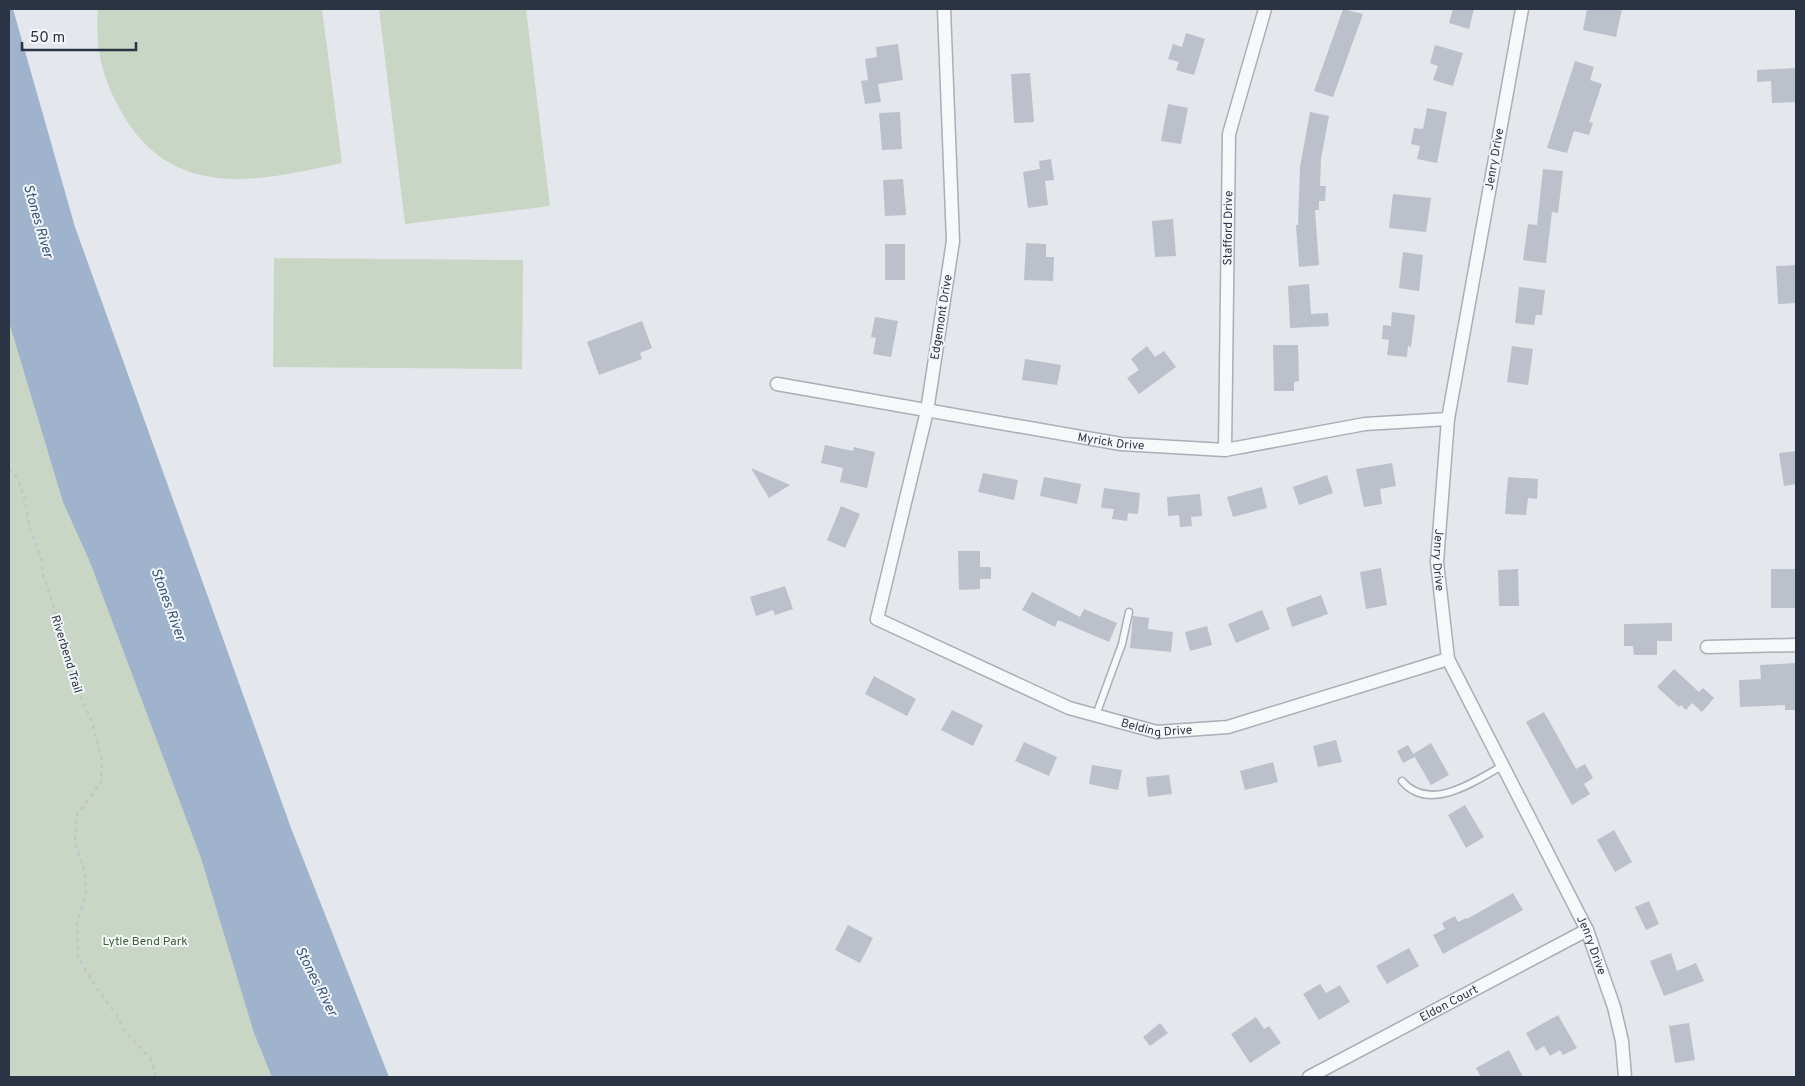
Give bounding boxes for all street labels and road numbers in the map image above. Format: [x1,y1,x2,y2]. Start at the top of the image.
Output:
street label: Jenry Drive [1482,127,1508,191]
street label: Stafford Drive [1220,190,1237,266]
street label: Edgemont Drive [927,273,957,361]
street label: Myrick Drive [1076,430,1145,454]
street label: Jenry Drive [1428,528,1447,592]
street label: Riverbend Trail [47,613,85,695]
street label: Belding Drive [1119,715,1193,741]
street label: Jenry Drive [1572,913,1609,977]
street label: Eldon Court [1417,982,1481,1026]

